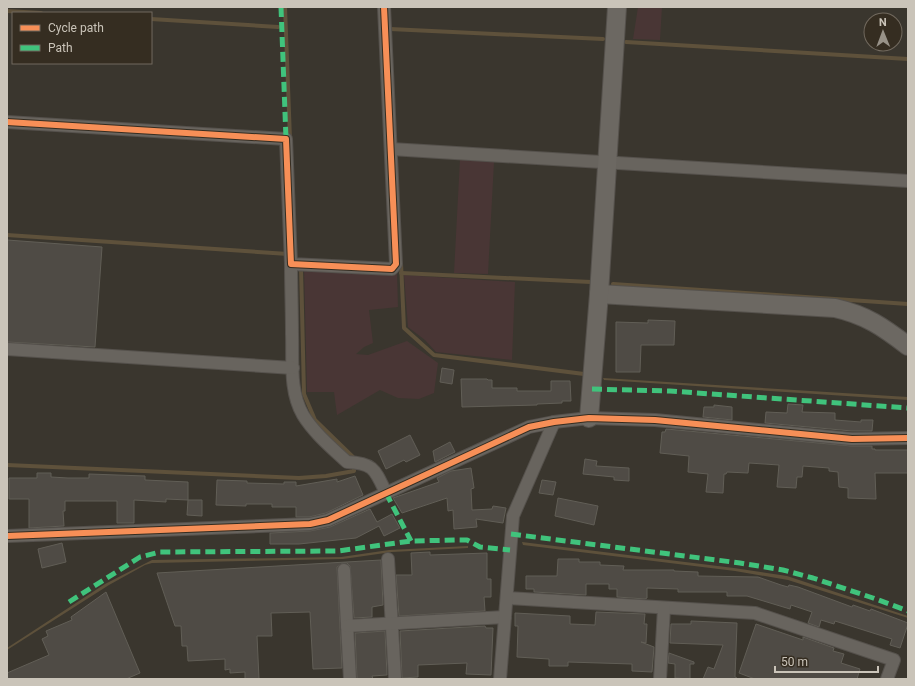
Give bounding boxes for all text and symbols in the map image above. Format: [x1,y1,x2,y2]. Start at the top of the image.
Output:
legend [12,12,152,64]
north arrow [863,12,903,52]
text: N [879,16,887,29]
text: Cycle path [48,21,104,35]
text: Path [48,41,73,55]
scale bar [775,648,878,674]
text: 50 m [781,655,808,669]

